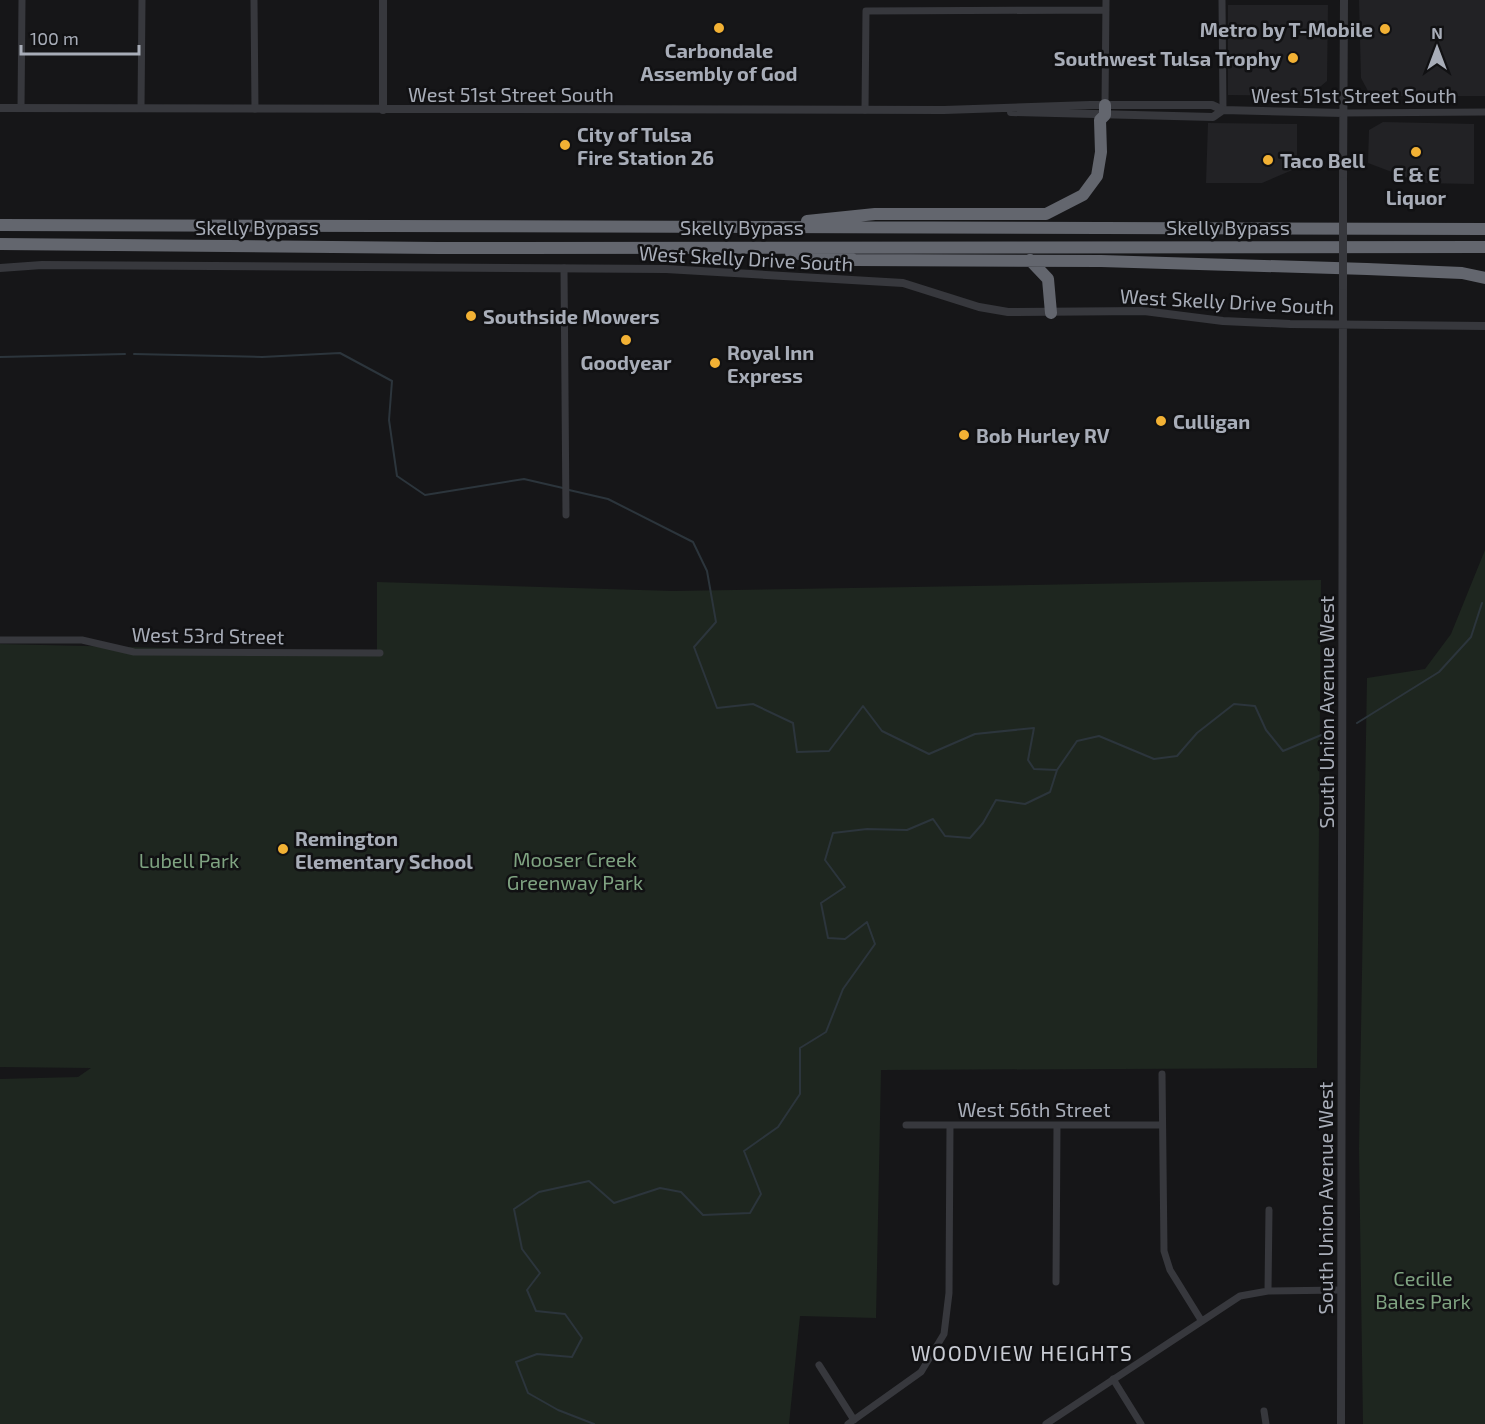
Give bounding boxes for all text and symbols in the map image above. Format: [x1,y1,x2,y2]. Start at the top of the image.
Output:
place label: Metro by T-Mobile [1200,17,1373,42]
scale bar [21,18,140,56]
north arrow [1407,18,1467,78]
marker: Carbondale Assembly of God [712,21,726,35]
marker: Metro by T-Mobile [1378,22,1392,36]
text: N [1431,23,1443,42]
text: 100 m [30,27,79,49]
place label: Carbondale Assembly of God [641,38,797,86]
place label: Southwest Tulsa Trophy [1054,46,1282,71]
marker: Southwest Tulsa Trophy [1286,51,1300,65]
street label: West 51st Street South [408,82,614,106]
street label: West 51st Street South [1251,83,1457,107]
place label: City of Tulsa Fire Station 26 [577,122,714,169]
marker: City of Tulsa Fire Station 26 [558,138,572,152]
marker: E & E Liquor [1409,145,1423,159]
place label: Taco Bell [1280,148,1365,172]
marker: Taco Bell [1261,153,1275,167]
place label: E & E Liquor [1386,162,1447,209]
street label: Skelly Bypass [195,215,319,239]
street label: Skelly Bypass [680,215,804,239]
street label: Skelly Bypass [1166,215,1290,239]
street label: West Skelly Drive South [638,240,854,276]
street label: West Skelly Drive South [1119,283,1335,319]
place label: Southside Mowers [483,304,660,328]
marker: Southside Mowers [464,309,478,323]
marker: Goodyear [619,333,633,347]
place label: Royal Inn Express [727,340,814,387]
place label: Goodyear [581,350,672,375]
marker: Royal Inn Express [708,356,722,370]
place label: Culligan [1173,409,1250,433]
marker: Culligan [1154,414,1168,428]
place label: Bob Hurley RV [976,423,1110,448]
marker: Bob Hurley RV [957,428,971,442]
street label: South Union Avenue West [1314,595,1338,828]
street label: West 53rd Street [131,622,285,648]
place label: Remington Elementary School [295,826,473,874]
marker: Remington Elementary School [276,842,290,856]
park label: Mooser Creek Greenway Park [507,847,643,894]
park label: Lubell Park [139,848,239,872]
street label: South Union Avenue West [1313,1081,1337,1314]
street label: West 56th Street [957,1097,1111,1121]
park label: Cecille Bales Park [1375,1266,1471,1313]
district label: WOODVIEW HEIGHTS [911,1340,1133,1365]

